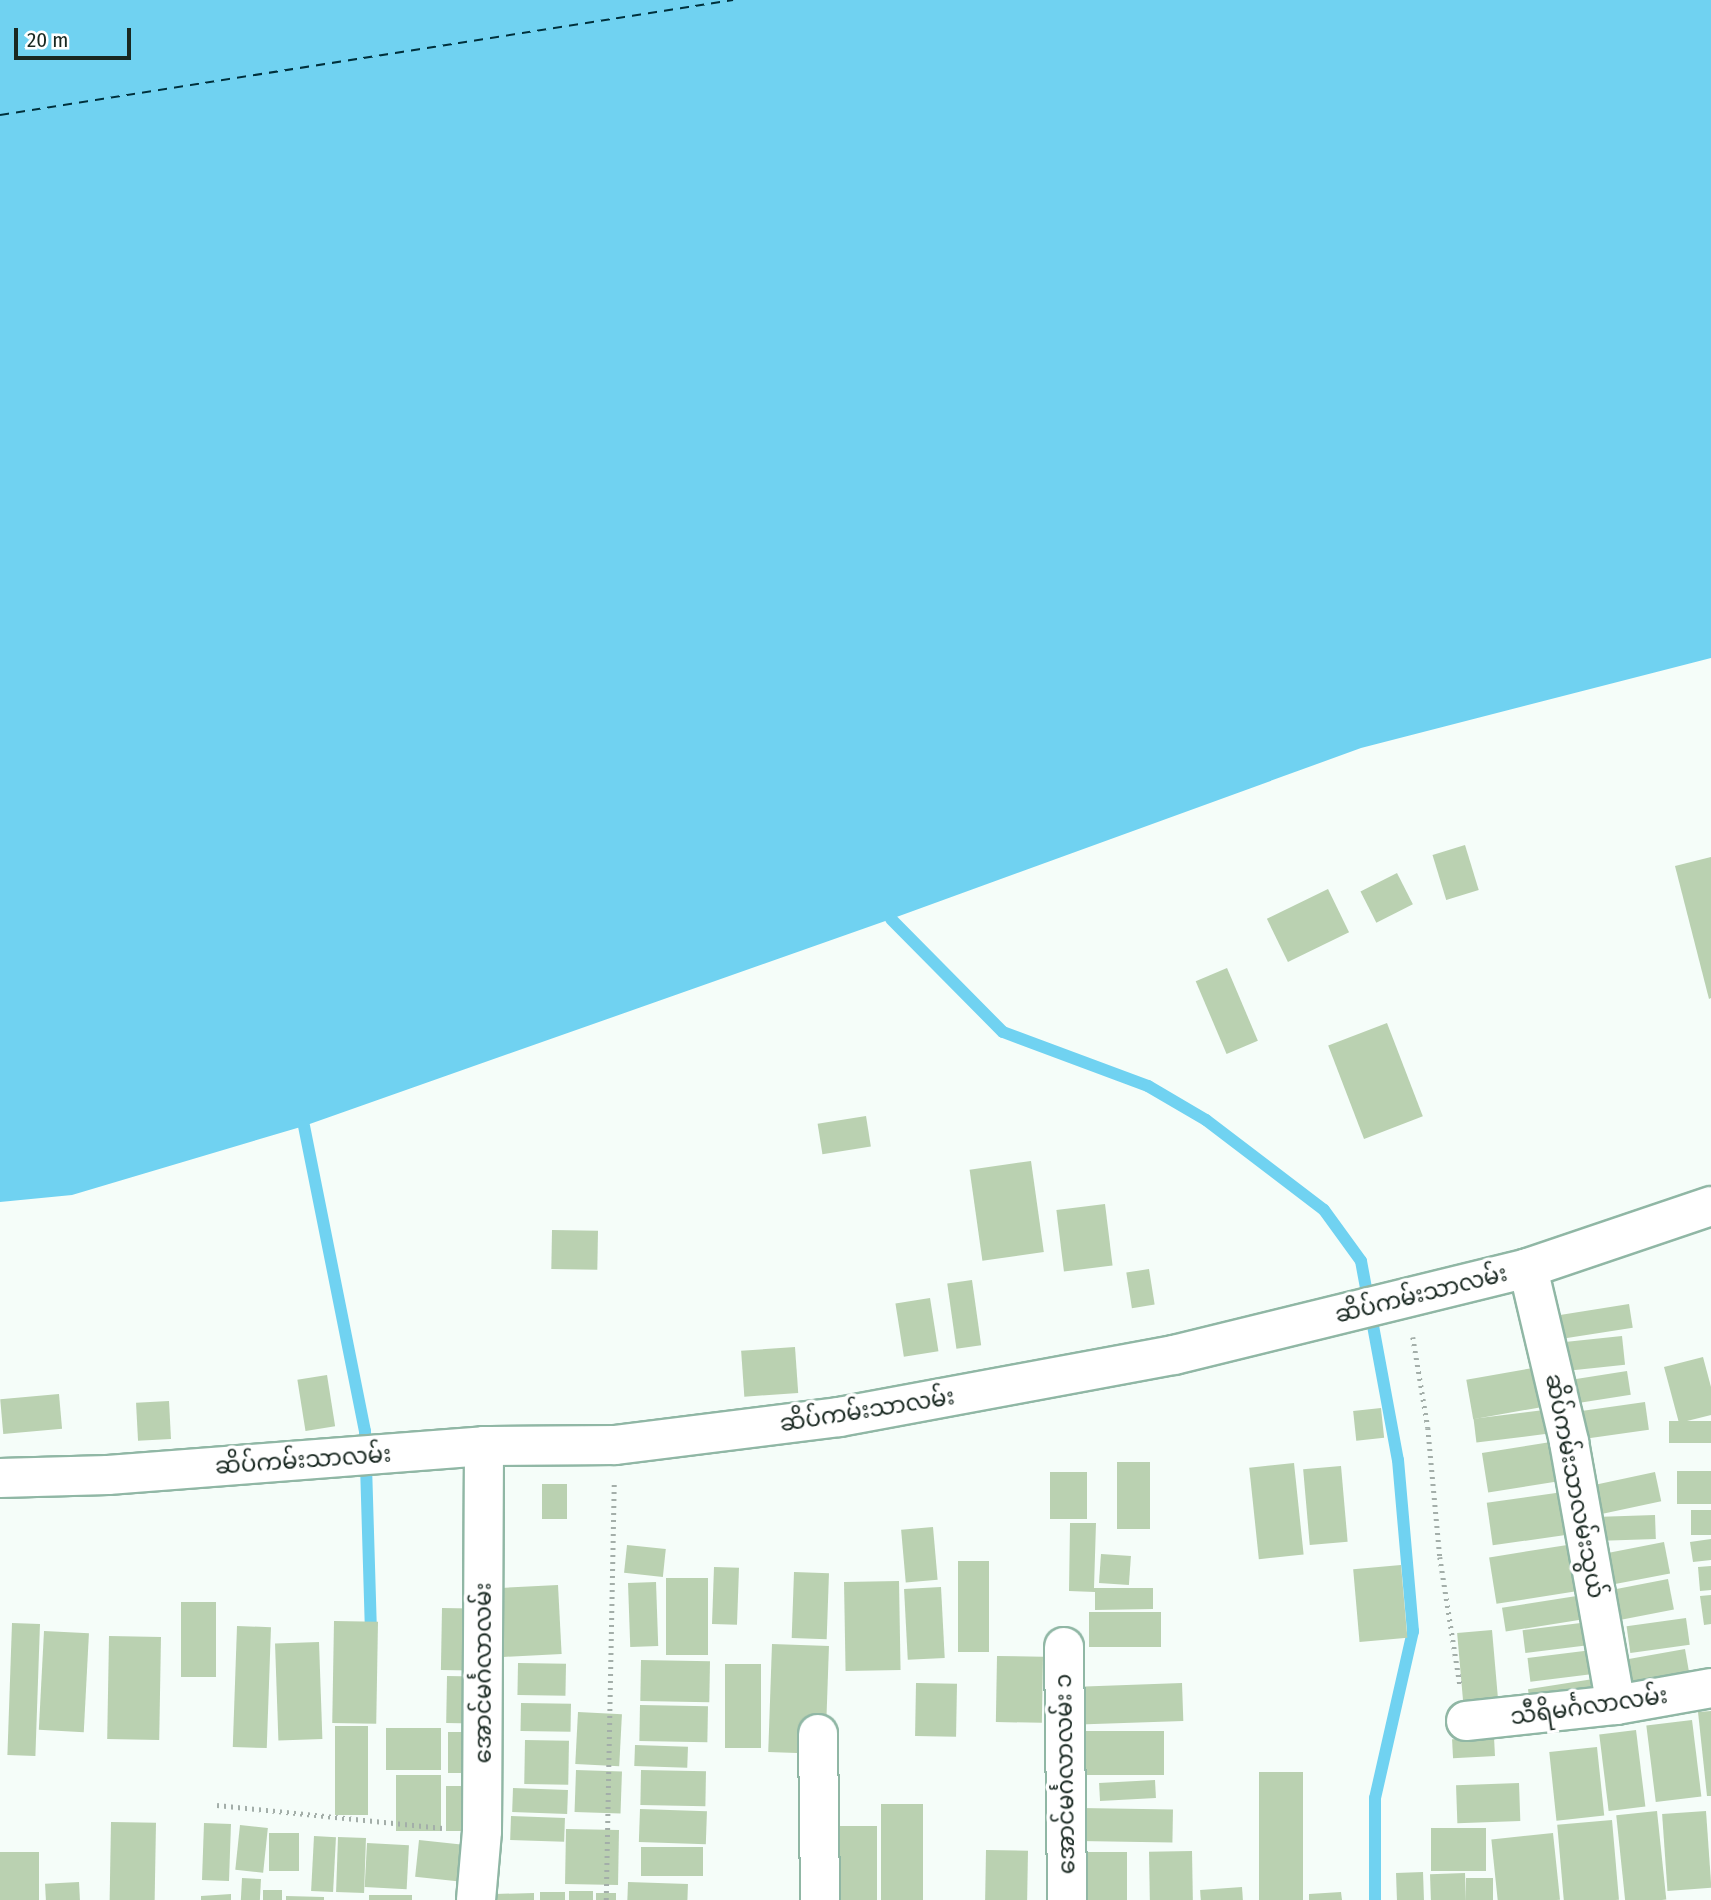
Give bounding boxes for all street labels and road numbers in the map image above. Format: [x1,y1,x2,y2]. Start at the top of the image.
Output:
street label: ဆိပ်ကမ်းသာလမ်း [1332,1259,1510,1329]
street label: ဆိပ်ကမ်းသာလမ်းသွယ် [1540,1371,1610,1601]
street label: ဆိပ်ကမ်းသာလမ်း [778,1383,956,1437]
street label: ဆိပ်ကမ်းသာလမ်း [214,1440,392,1480]
street label: အောင်မင်္ဂလာလမ်း [469,1583,497,1763]
street label: အောင်မင်္ဂလာလမ်း ၁ [1049,1673,1081,1875]
street label: သီရိမင်္ဂလာလမ်း [1509,1681,1669,1731]

